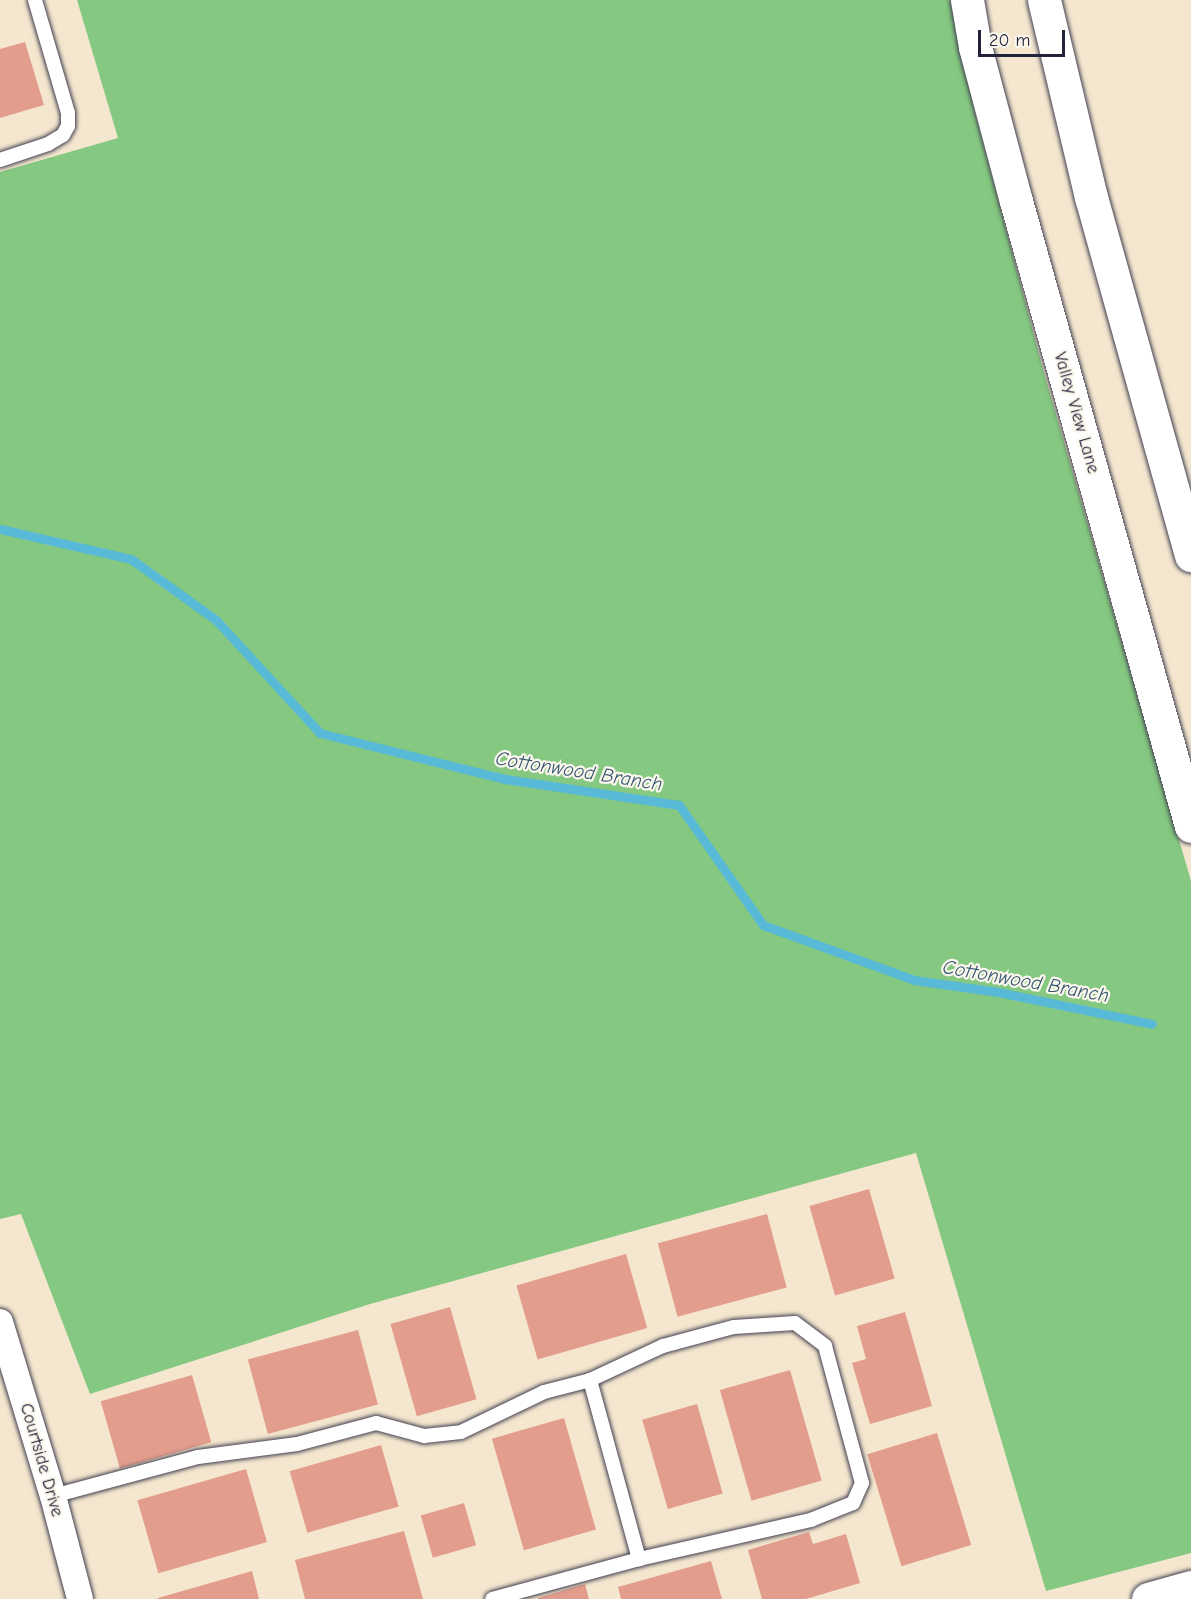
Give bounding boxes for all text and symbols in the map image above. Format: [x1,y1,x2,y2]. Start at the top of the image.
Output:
scale bar [981,18,1068,56]
text: 20 m [989,30,1030,51]
street label: Valley View Lane [1048,350,1104,476]
water label: Cottonwood Branch [494,746,664,796]
water label: Cottonwood Branch [941,955,1111,1007]
street label: Courtside Drive [15,1401,67,1519]

